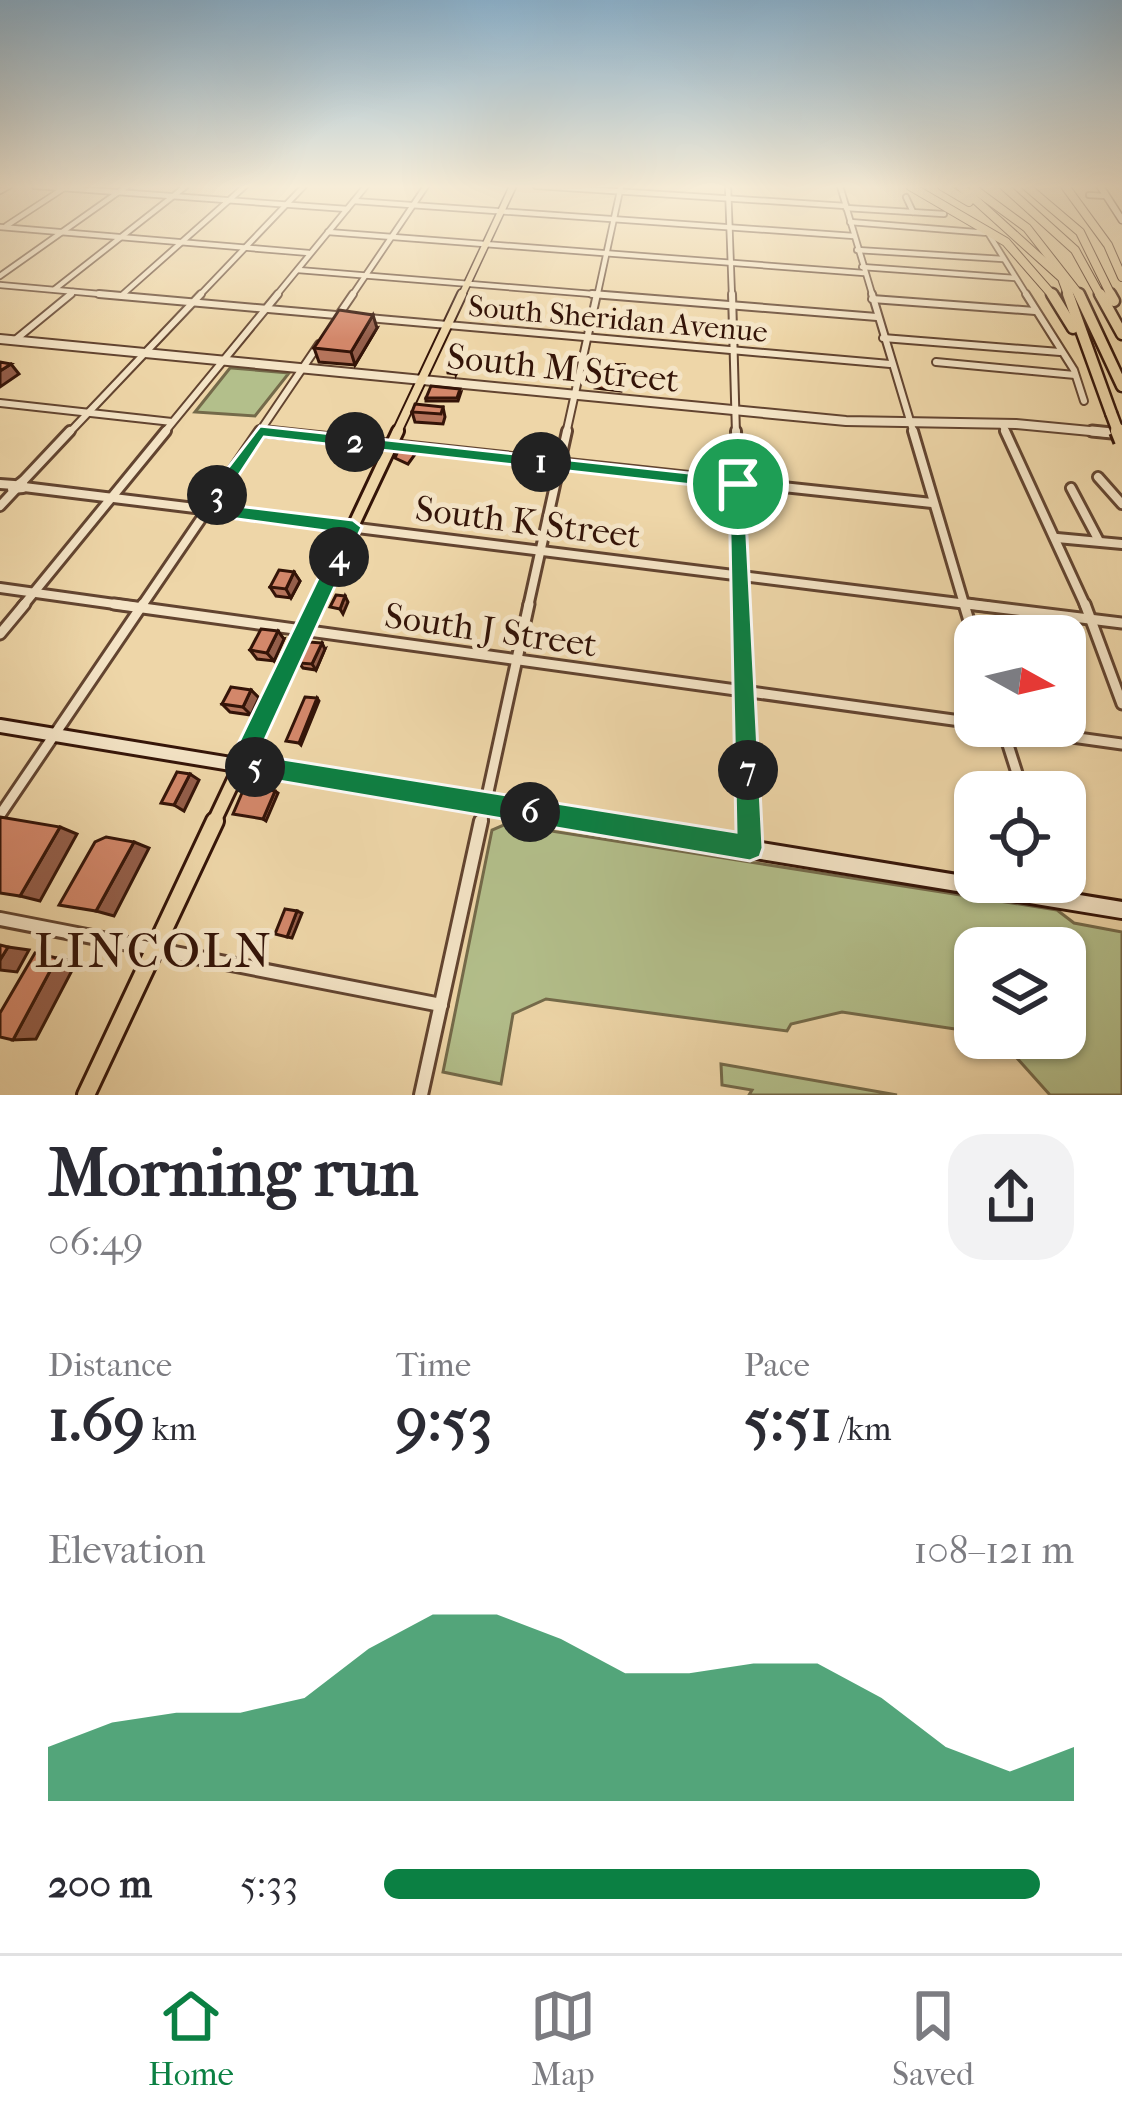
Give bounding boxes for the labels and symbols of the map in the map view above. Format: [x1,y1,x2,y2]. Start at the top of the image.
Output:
street label: South Sheridan Avenue [467,289,769,350]
street label: South M Street [445,335,681,401]
pin: 2 [325,412,385,472]
pin: 1 [511,432,571,492]
pin [687,433,789,535]
pin: 3 [187,465,247,525]
street label: South K Street [413,487,643,557]
pin: 4 [309,527,369,587]
street label: South J Street [382,594,600,666]
north arrow [954,615,1086,747]
pin: 5 [225,737,285,797]
pin: 7 [718,740,778,800]
pin: 6 [500,782,560,842]
district label: LINCOLN [34,923,274,979]

